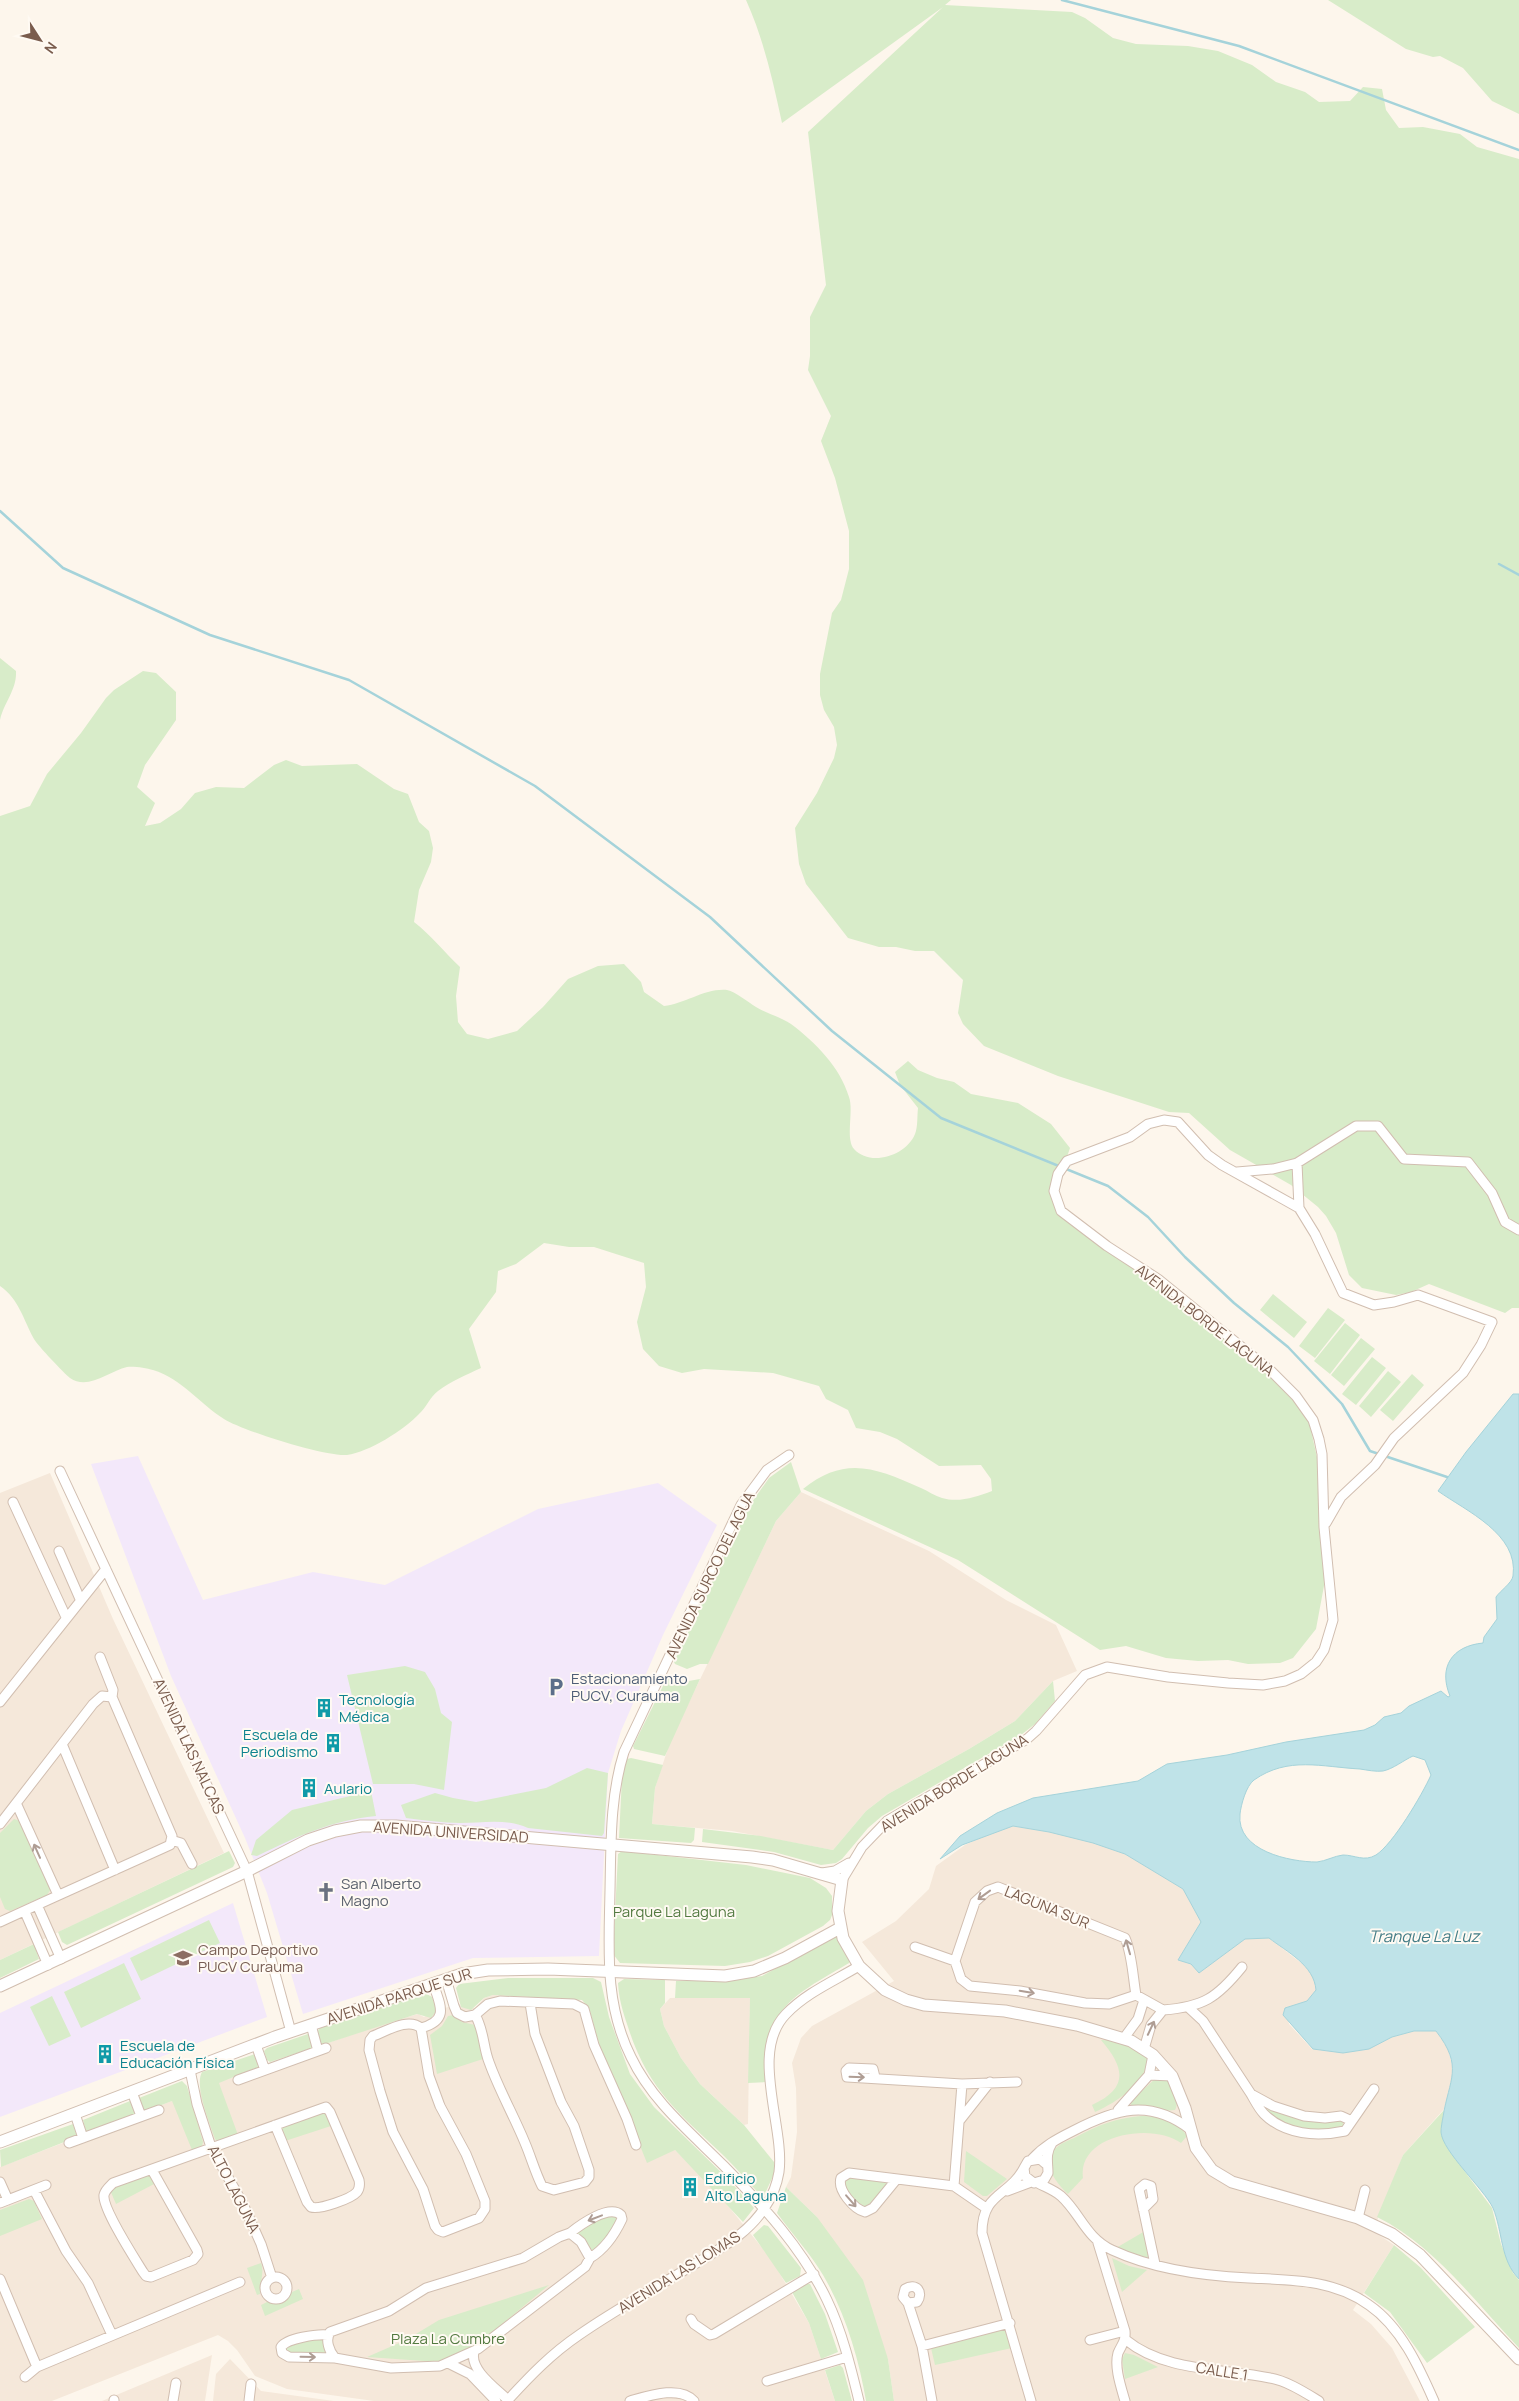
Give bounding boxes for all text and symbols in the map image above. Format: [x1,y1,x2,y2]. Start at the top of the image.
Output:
north arrow [15,15,65,65]
text: N [40,38,62,58]
street label: AVENIDA BORDE LAGUNA [1131,1259,1279,1381]
street label: AVENIDA SURCO DEL AGUA [660,1487,760,1662]
place label: Estacionamiento PUCV, Curauma [571,1668,688,1706]
street label: AVENIDA LAS NALCAS [148,1675,230,1817]
parking icon: Estacionamiento PUCV, Curauma [545,1676,567,1698]
place label: Tecnología Médica [339,1689,415,1727]
building icon: Tecnología Médica [313,1697,335,1719]
place label: Escuela de Periodismo [241,1724,318,1762]
street label: AVENIDA BORDE LAGUNA [876,1729,1032,1837]
building icon: Escuela de Periodismo [322,1732,344,1754]
building icon: Aulario [298,1777,320,1799]
place label: Aulario [324,1778,372,1799]
street label: AVENIDA UNIVERSIDAD [373,1816,529,1848]
one-way arrow [32,1844,42,1859]
place label: San Alberto Magno [341,1873,421,1911]
street label: LAGUNA SUR [1001,1880,1093,1934]
church icon: San Alberto Magno [315,1881,337,1903]
one-way arrow [977,1890,991,1900]
park label: Parque La Laguna [613,1901,735,1922]
water label: Tranque La Luz [1369,1925,1481,1947]
place label: Campo Deportivo PUCV Curauma [198,1939,318,1977]
one-way arrow [1122,1940,1132,1956]
school or university icon: Campo Deportivo PUCV Curauma [172,1947,194,1969]
street label: AVENIDA PARQUE SUR [324,1963,474,2029]
one-way arrow [1019,1988,1035,1998]
one-way arrow [1146,2021,1156,2036]
place label: Escuela de Educación Física [120,2035,234,2073]
building icon: Escuela de Educación Física [94,2043,116,2065]
one-way arrow [848,2072,865,2082]
street label: ALTO LAGUNA [203,2141,265,2237]
place label: Edificio Alto Laguna [705,2168,787,2206]
building icon: Edificio Alto Laguna [679,2176,701,2198]
one-way arrow [845,2194,857,2207]
one-way arrow [588,2213,603,2223]
street label: AVENIDA LAS LOMAS [614,2226,744,2318]
park label: Plaza La Cumbre [391,2328,505,2349]
one-way arrow [299,2352,315,2362]
street label: CALLE 1 [1194,2357,1250,2385]

